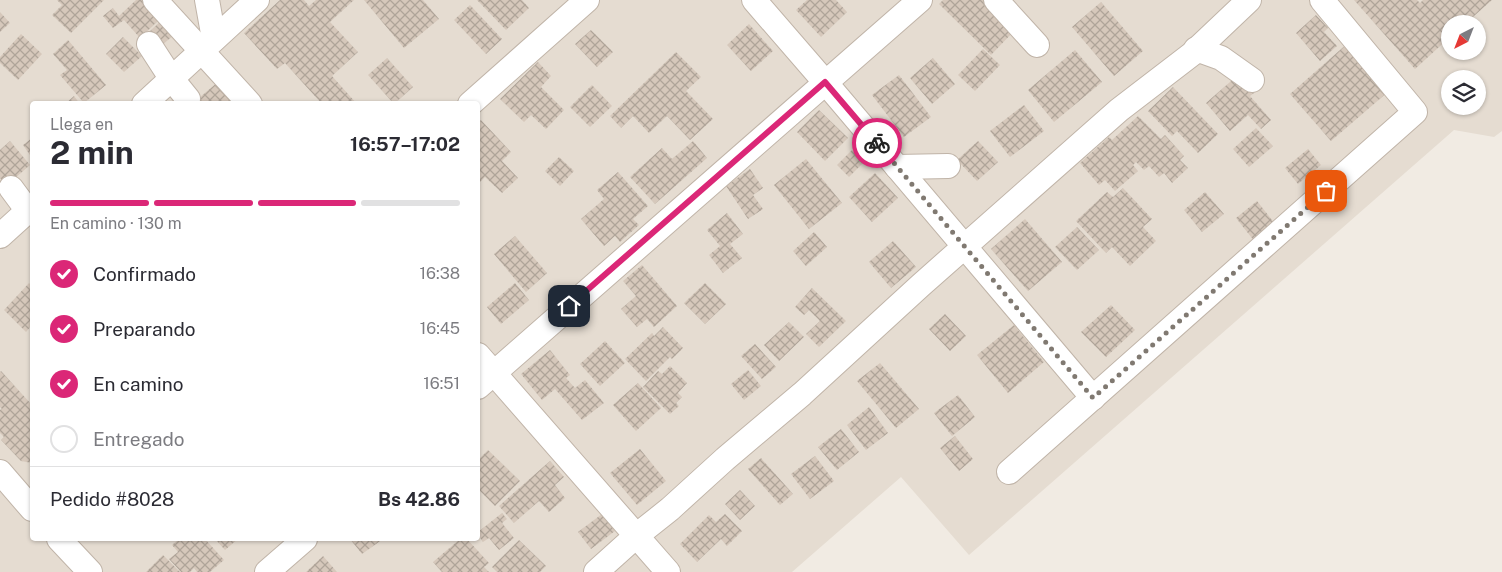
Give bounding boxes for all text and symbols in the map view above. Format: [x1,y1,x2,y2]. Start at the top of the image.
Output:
north arrow [1441,15,1486,60]
map controls [1441,15,1486,115]
button: layers [1441,70,1486,115]
text: Llega en [50,115,113,134]
courier [852,118,902,168]
icon: bike [863,129,891,157]
text: 16:57–17:02 [350,133,460,155]
text: 2 min [50,134,134,171]
pin [1305,170,1347,212]
icon: bag [1312,177,1340,205]
text: En camino · 130 m [50,214,182,233]
icon: check [50,260,78,288]
text: Confirmado [93,263,196,285]
text: 16:38 [420,264,460,283]
pin [548,285,590,327]
icon: home [555,292,583,320]
icon: check [50,315,78,343]
text: Preparando [93,318,195,340]
text: 16:45 [420,319,460,338]
icon: check [50,370,78,398]
text: En camino [93,373,184,395]
text: 16:51 [423,374,460,393]
text: Entregado [93,428,185,450]
text: Pedido #8028 [50,488,174,510]
text: Bs 42.86 [378,488,460,510]

